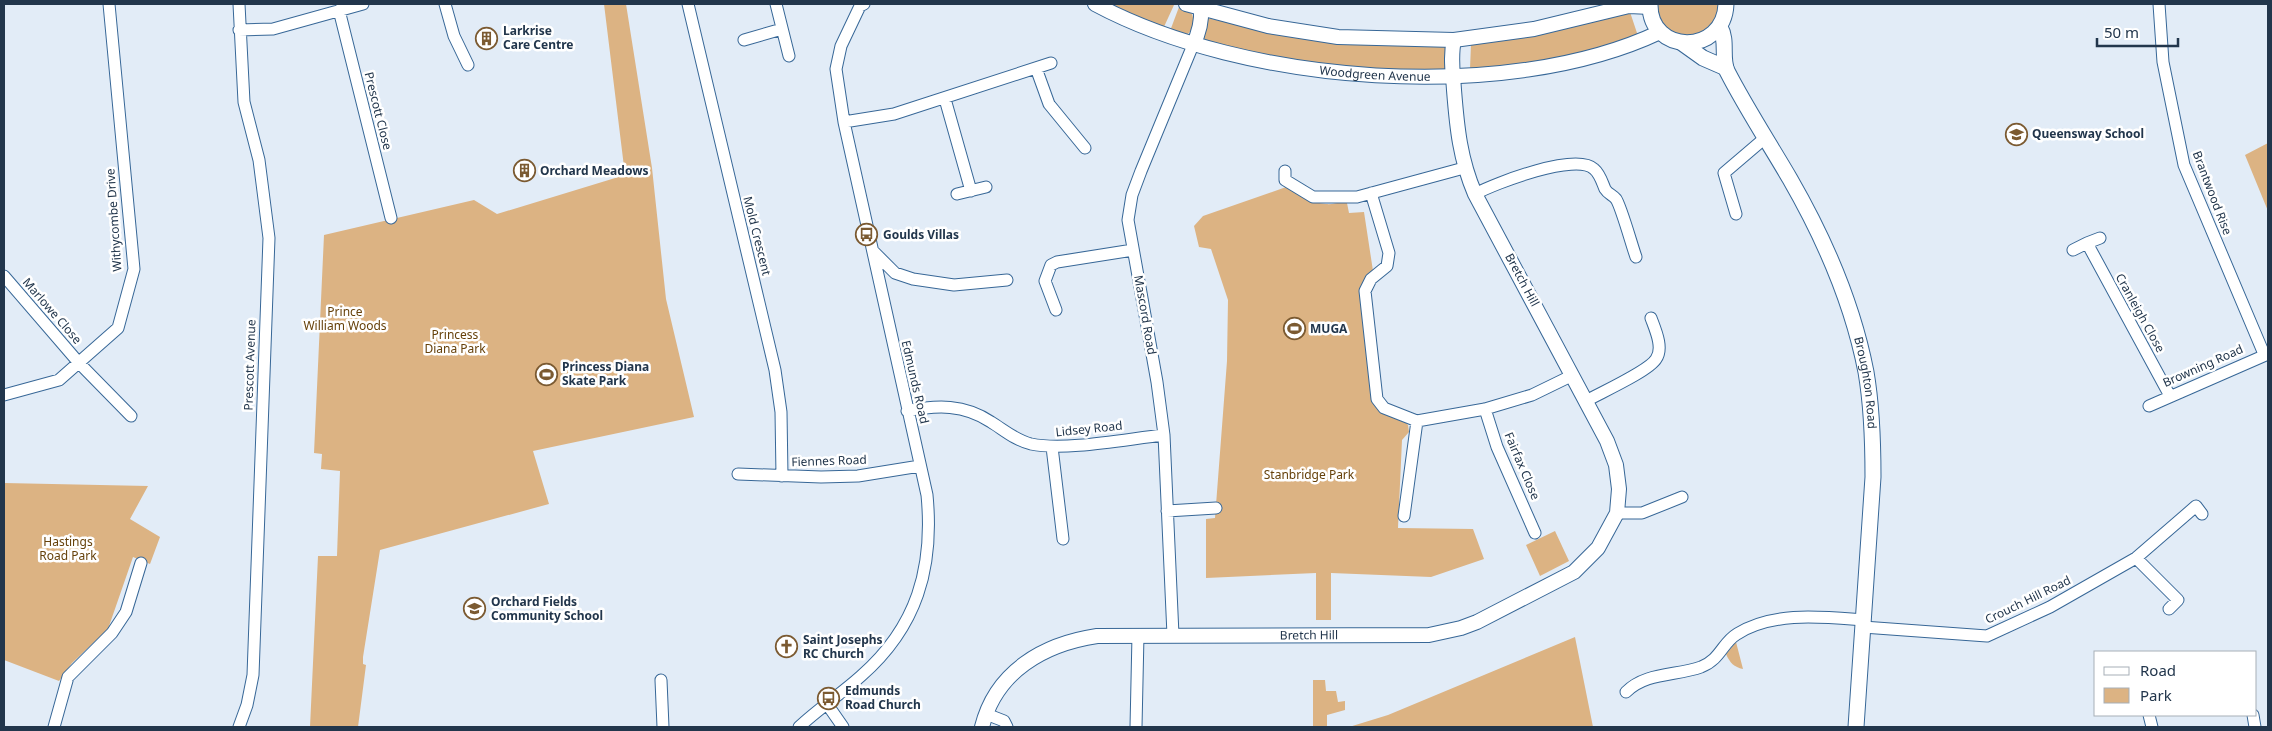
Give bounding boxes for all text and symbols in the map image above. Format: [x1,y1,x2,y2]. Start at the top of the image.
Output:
scale bar [2097,15,2178,47]
place label: Larkrise Care Centre [503,22,573,53]
text: 50 m [2104,22,2139,42]
building icon: Larkrise Care Centre [475,26,499,50]
street label: Woodgreen Avenue [1319,61,1431,85]
street label: Prescott Close [361,70,396,152]
school or university icon: Queensway School [2004,122,2028,146]
place label: Queensway School [2032,125,2144,142]
street label: Brantwood Rise [2189,148,2236,237]
building icon: Orchard Meadows [512,159,536,183]
place label: Orchard Meadows [540,162,648,179]
street label: Withycombe Drive [101,168,126,272]
street label: Mold Crescent [739,195,776,278]
bus stop icon: Goulds Villas [855,223,879,247]
place label: Goulds Villas [883,226,959,243]
street label: Bretch Hill [1501,250,1544,309]
street label: Cranleigh Close [2112,270,2169,355]
street label: Marlowe Close [19,274,86,348]
street label: Mascord Road [1130,274,1161,356]
park label: Prince William Woods [303,303,387,334]
sports icon: MUGA [1282,317,1306,341]
street label: Prescott Avenue [239,319,260,411]
place label: MUGA [1310,320,1348,337]
park label: Princess Diana Park [424,326,486,357]
street label: Broughton Road [1850,335,1881,429]
street label: Edmunds Road [898,338,933,425]
street label: Browning Road [2160,340,2246,391]
place label: Princess Diana Skate Park [562,358,649,389]
sports icon: Princess Diana Skate Park [534,362,558,386]
street label: Lidsey Road [1055,417,1123,440]
street label: Fairfax Close [1501,429,1544,502]
street label: Fiennes Road [791,451,867,470]
park label: Stanbridge Park [1264,466,1355,483]
park label: Hastings Road Park [39,533,97,564]
street label: Crouch Hill Road [1982,571,2073,628]
place label: Orchard Fields Community School [491,593,603,624]
school or university icon: Orchard Fields Community School [463,597,487,621]
street label: Bretch Hill [1280,626,1338,643]
place label: Saint Josephs RC Church [803,631,883,662]
church icon: Saint Josephs RC Church [775,635,799,659]
legend [2094,651,2257,716]
text: Road [2140,660,2176,680]
place label: Edmunds Road Church [845,682,921,713]
text: Park [2140,685,2172,705]
bus stop icon: Edmunds Road Church [817,686,841,710]

